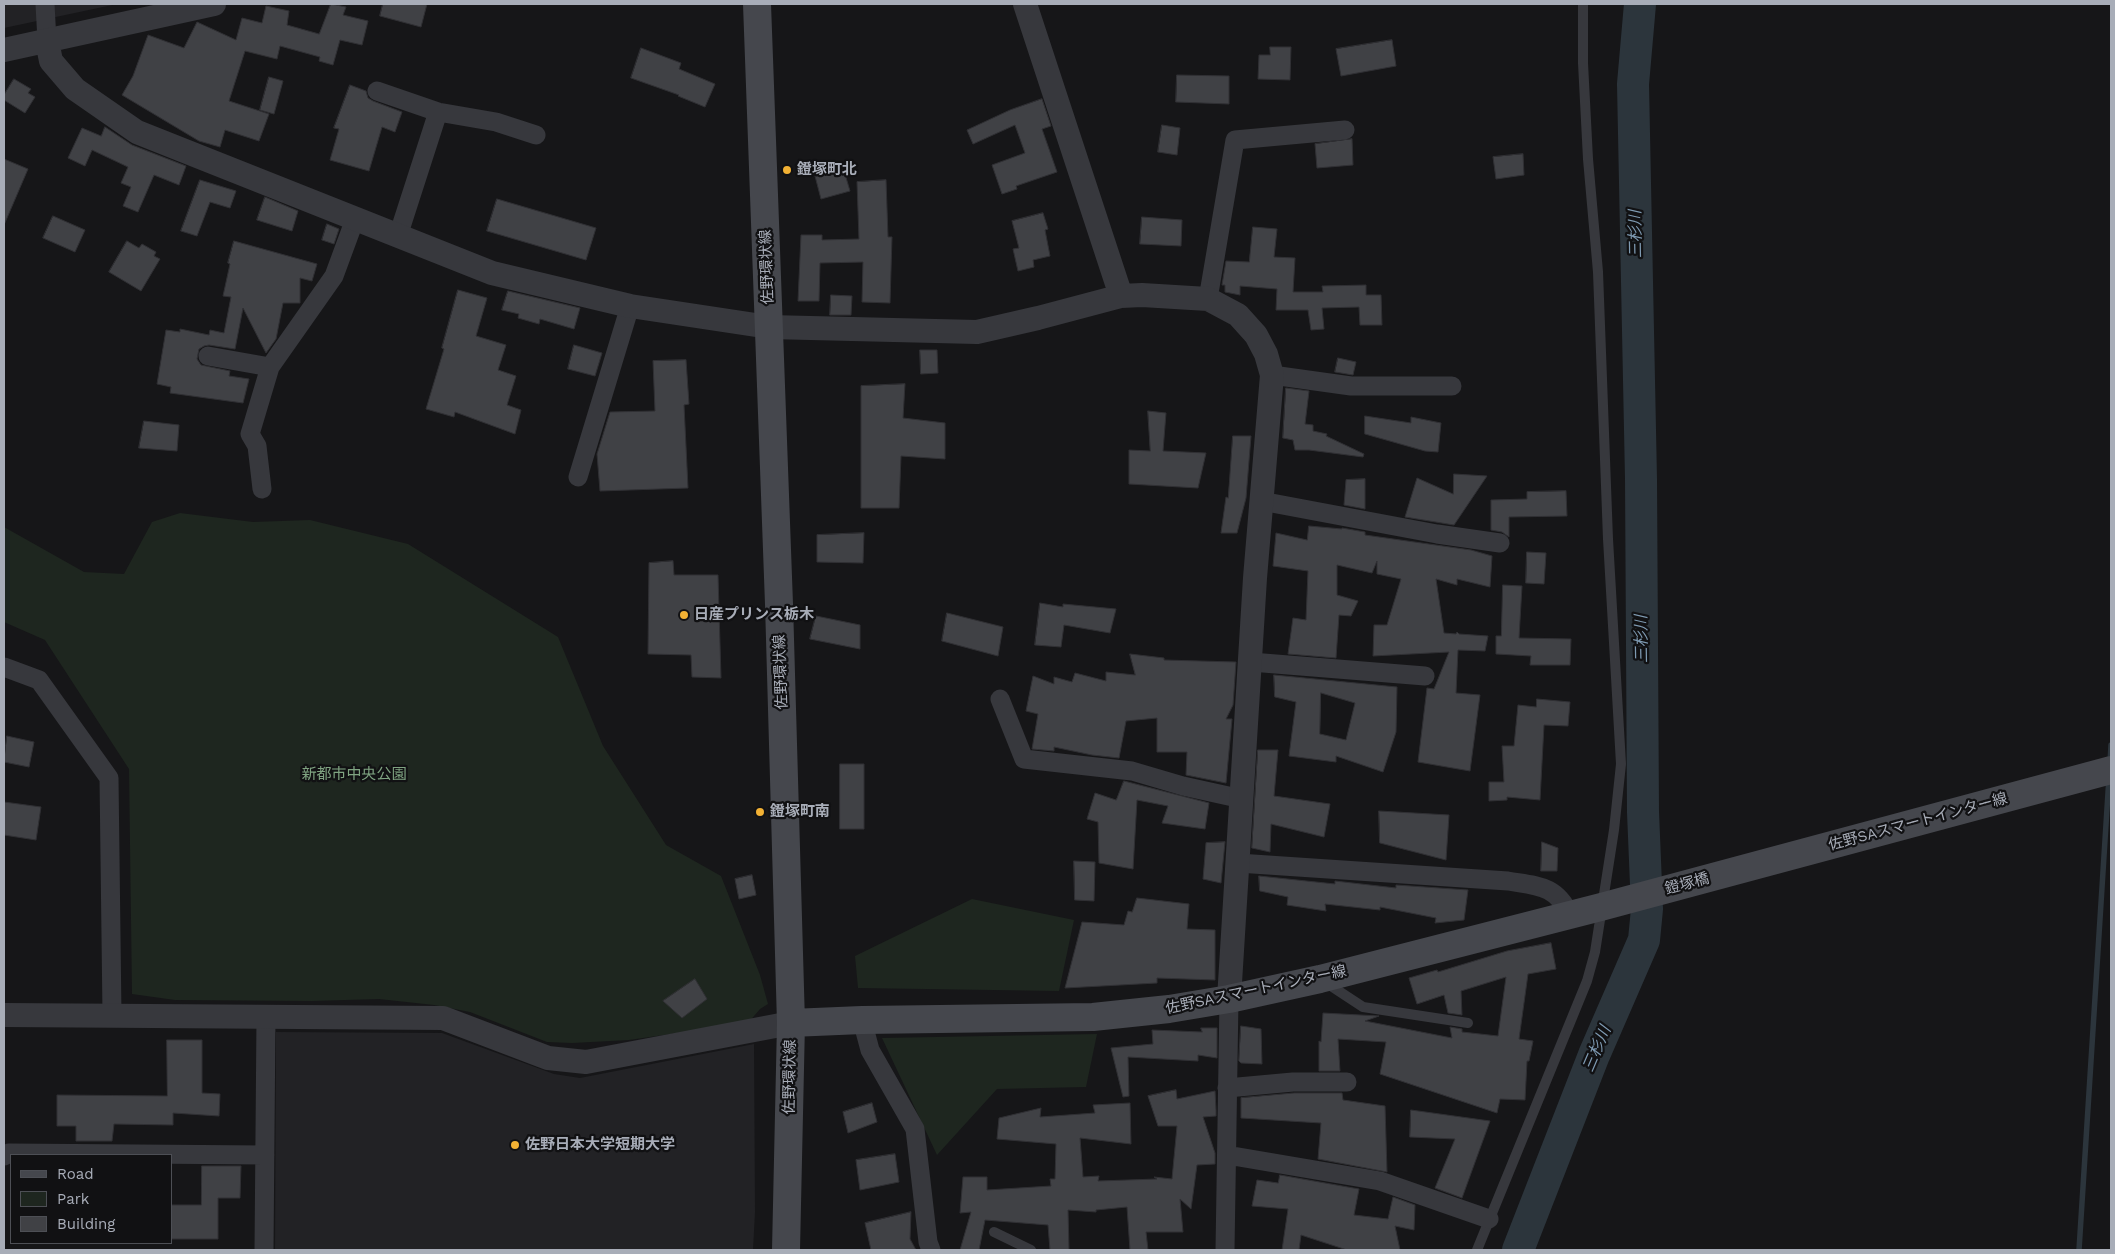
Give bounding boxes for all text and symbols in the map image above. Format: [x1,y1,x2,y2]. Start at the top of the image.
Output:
place label: 鐙塚町北 [797,161,857,179]
marker: 鐙塚町北 [781,164,793,176]
water label: 三杉川 [1626,210,1646,258]
street label: 佐野環状線 [757,229,777,305]
place label: 日産プリンス栃木 [694,606,814,624]
marker: 日産プリンス栃木 [678,609,690,621]
water label: 三杉川 [1632,615,1652,663]
street label: 佐野環状線 [771,634,791,710]
park label: 新都市中央公園 [302,766,406,784]
street label: 佐野SAスマートインター線 [1827,789,2009,855]
place label: 鐙塚町南 [770,803,830,821]
marker: 鐙塚町南 [754,806,766,818]
street label: 鐙塚橋 [1663,869,1711,899]
street label: 佐野SAスマートインター線 [1164,962,1348,1018]
water label: 三杉川 [1579,1023,1615,1075]
street label: 佐野環状線 [780,1039,800,1115]
place label: 佐野日本大学短期大学 [525,1136,675,1154]
marker: 佐野日本大学短期大学 [509,1139,521,1151]
legend [10,1154,172,1244]
text: Road [57,1165,94,1183]
text: Park [57,1190,89,1208]
text: Building [57,1215,115,1233]

